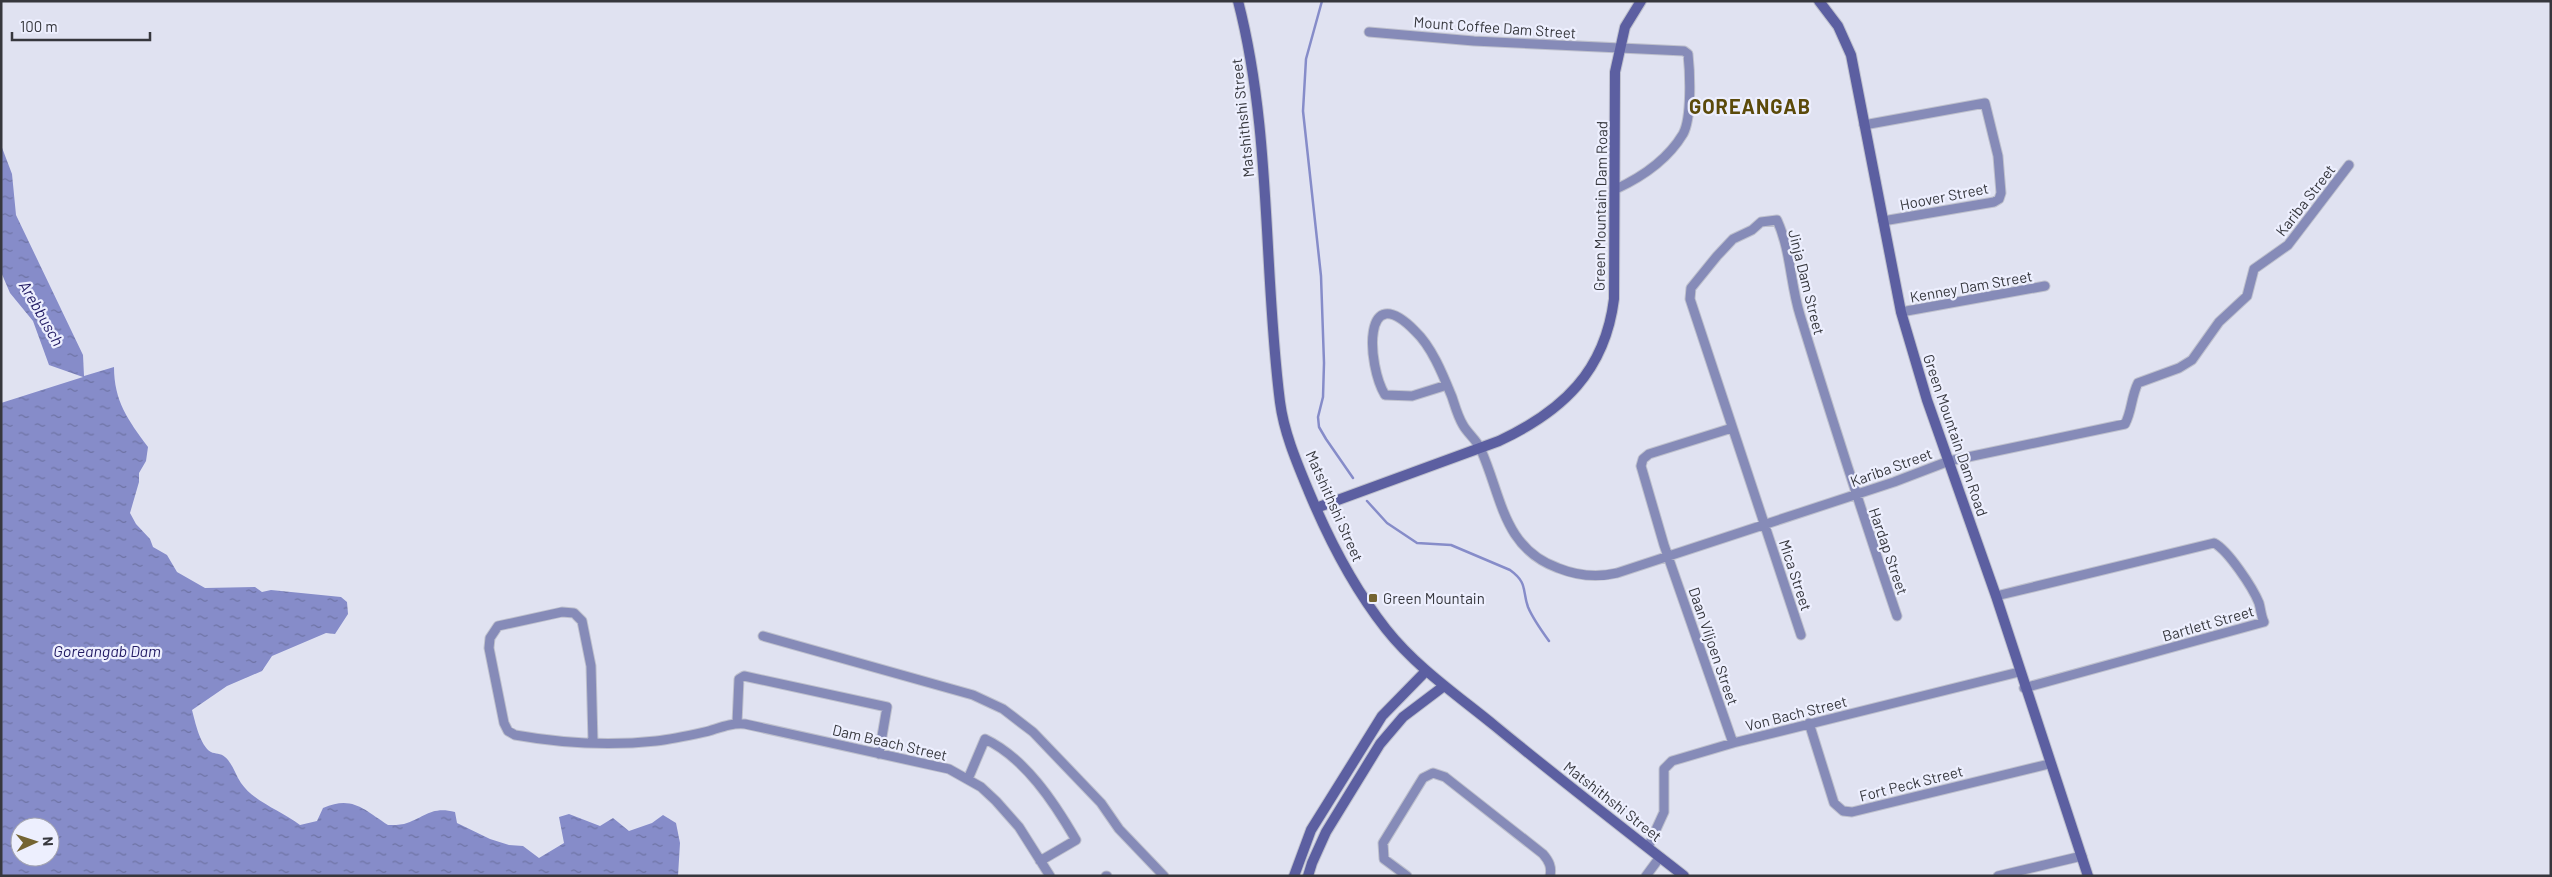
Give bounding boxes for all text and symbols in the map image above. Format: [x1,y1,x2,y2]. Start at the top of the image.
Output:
scale bar [12,10,150,42]
street label: Mount Coffee Dam Street [1413,12,1577,42]
text: 100 m [20,17,58,35]
street label: Matshithshi Street [1227,58,1257,178]
district label: GOREANGAB [1689,94,1811,118]
street label: Green Mountain Dam Road [1590,121,1610,291]
street label: Kariba Street [2271,161,2339,239]
street label: Hoover Street [1898,179,1990,213]
street label: Jinja Dam Street [1785,227,1829,337]
street label: Kenney Dam Street [1908,266,2034,306]
water label: Arebbusch [16,277,68,349]
street label: Green Mountain Dam Road [1920,352,1992,518]
street label: Kariba Street [1848,444,1934,490]
street label: Matshithshi Street [1302,448,1368,564]
street label: Hardap Street [1866,505,1912,597]
street label: Mica Street [1776,537,1816,613]
street label: Daan Viljoen Street [1685,585,1743,707]
place label: Green Mountain [1383,589,1485,607]
marker: Green Mountain [1367,592,1379,604]
street label: Bartlett Street [2160,601,2256,645]
water label: Goreangab Dam [53,641,161,660]
street label: Von Bach Street [1743,692,1849,734]
street label: Dam Beach Street [831,720,949,764]
street label: Matshithshi Street [1560,757,1666,845]
street label: Fort Peck Street [1857,761,1965,805]
north arrow [10,817,60,867]
text: N [40,836,57,846]

